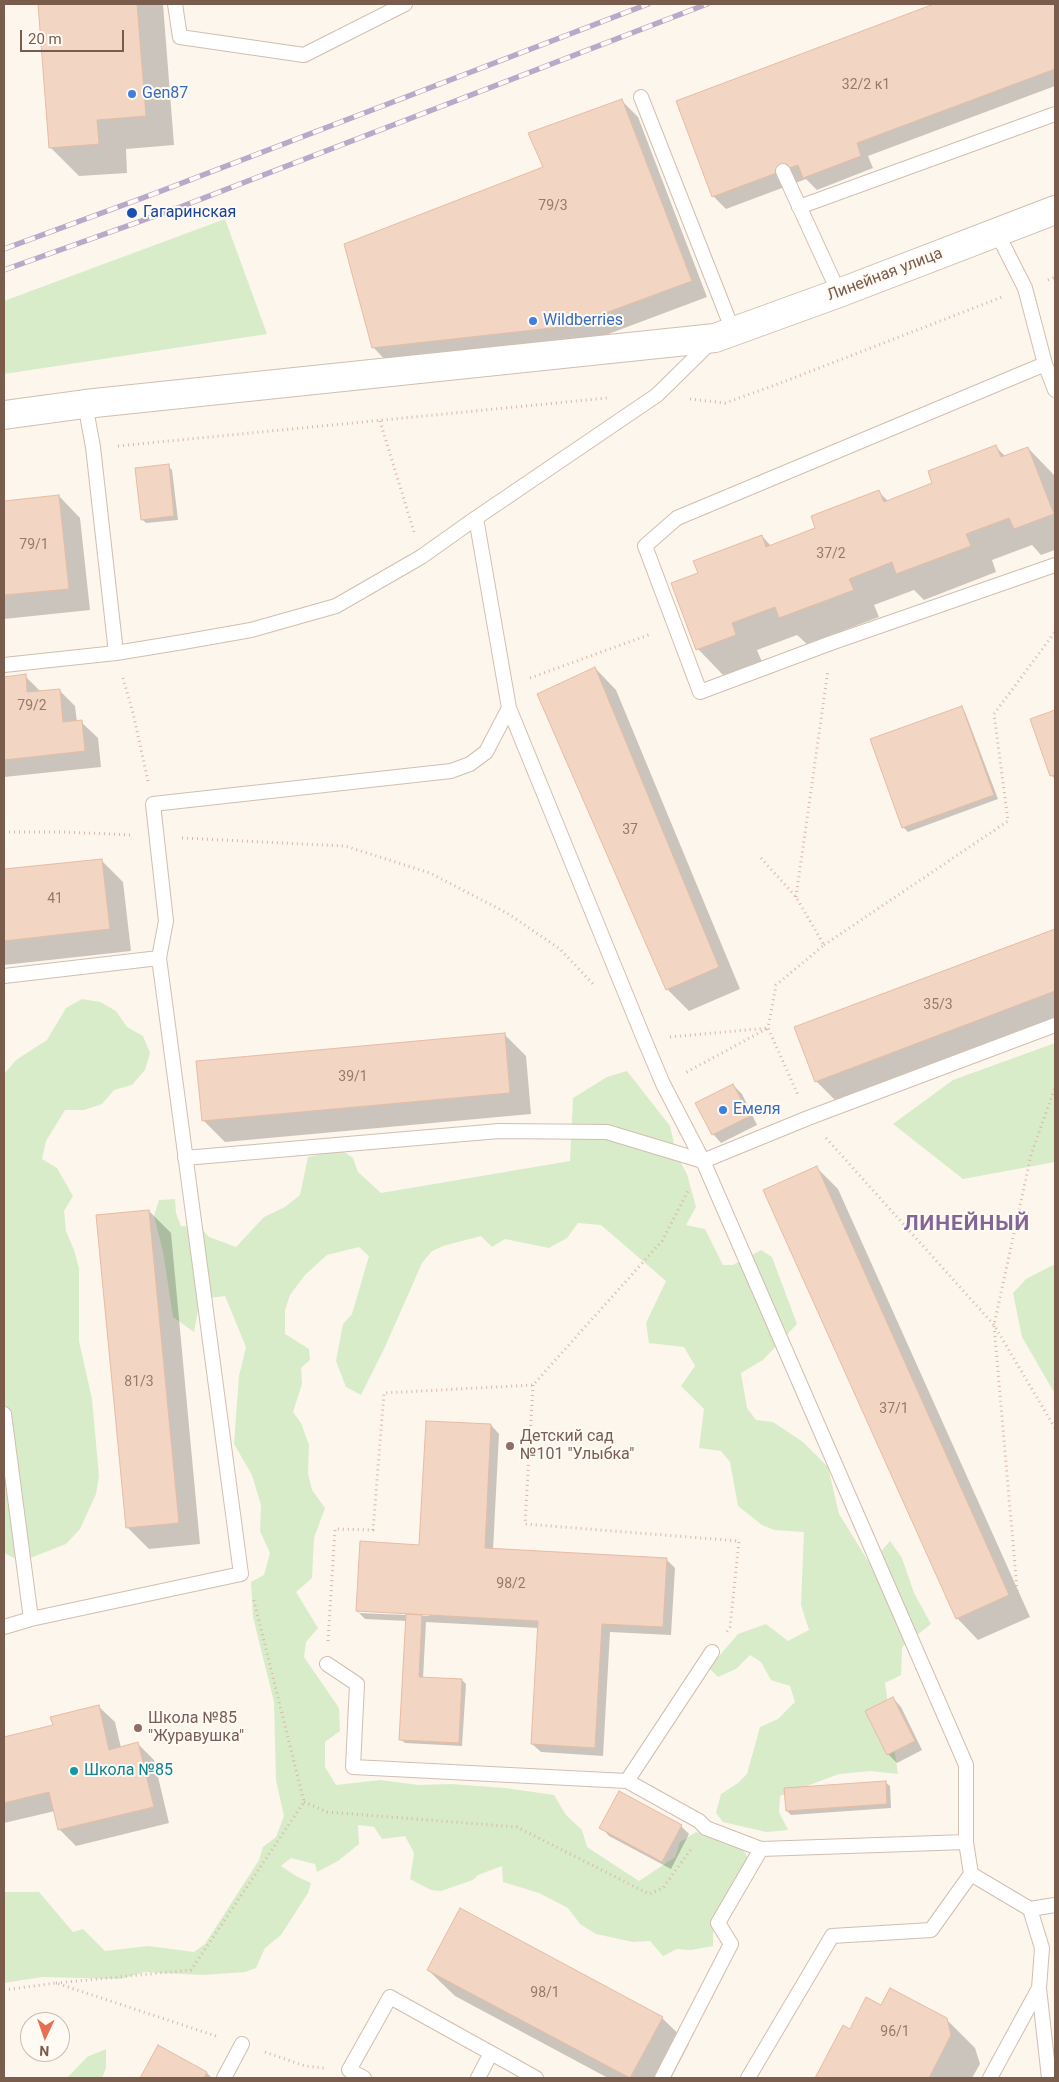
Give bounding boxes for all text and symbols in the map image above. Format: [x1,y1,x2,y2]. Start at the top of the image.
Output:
scale bar [22,20,126,52]
text: 20 m [28,30,62,48]
house number: 32/2 к1 [842,77,890,93]
place label: Gen87 [142,84,188,104]
marker: Gen87 [126,88,138,100]
house number: 79/3 [538,198,568,214]
place label: Гагаринская [143,203,236,223]
marker: Гагаринская [125,206,139,220]
street label: Линейная улица [825,244,945,306]
place label: Wildberries [543,311,623,331]
marker: Wildberries [527,315,539,327]
house number: 79/1 [19,537,49,553]
house number: 37/2 [816,546,846,562]
house number: 79/2 [17,698,47,714]
house number: 37 [622,822,638,838]
house number: 41 [47,891,63,907]
house number: 35/3 [923,997,953,1013]
house number: 39/1 [338,1069,368,1085]
place label: Емеля [733,1100,780,1120]
marker: Емеля [717,1104,729,1116]
district label: ЛИНЕЙНЫЙ [903,1212,1031,1238]
house number: 81/3 [124,1374,154,1390]
house number: 37/1 [879,1401,909,1417]
place label: Детский сад №101 "Улыбка" [520,1427,634,1465]
marker: Детский сад №101 "Улыбка" [504,1440,516,1452]
house number: 98/2 [496,1576,526,1592]
place label: Школа №85 "Журавушка" [148,1709,244,1747]
marker: Школа №85 "Журавушка" [132,1722,144,1734]
place label: Школа №85 [84,1761,173,1781]
marker: Школа №85 [68,1765,80,1777]
house number: 98/1 [530,1985,560,2001]
north arrow [20,2012,70,2062]
house number: 96/1 [880,2024,910,2040]
text: N [39,2043,50,2059]

